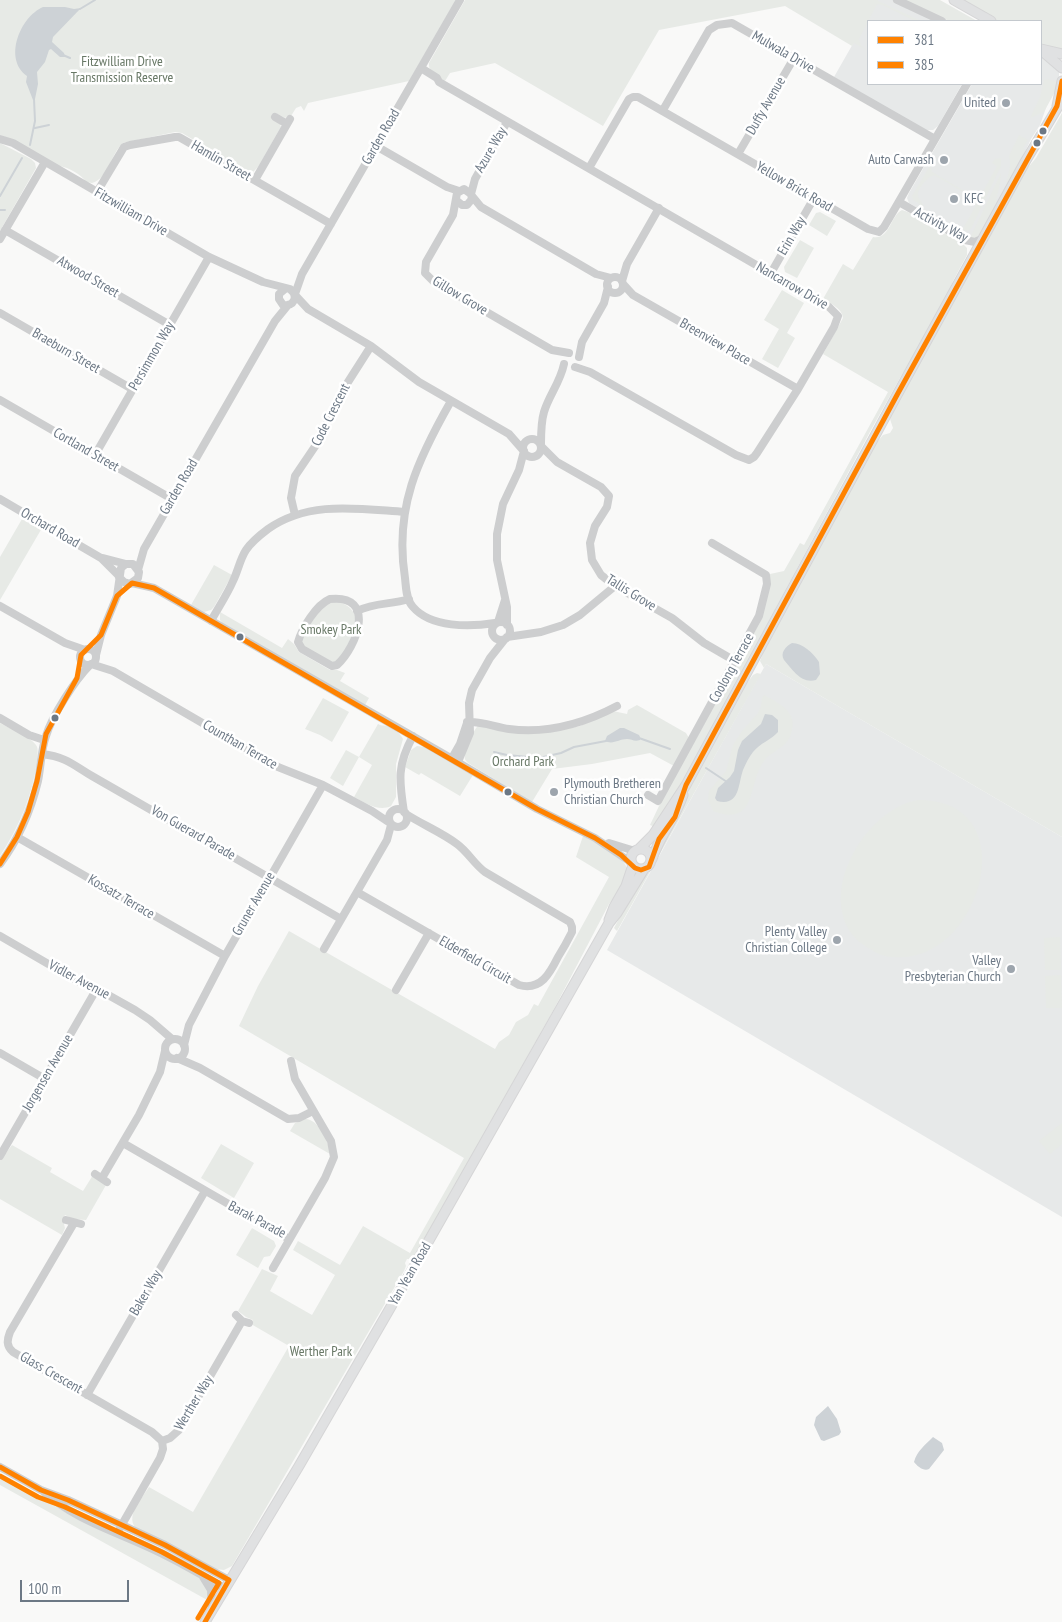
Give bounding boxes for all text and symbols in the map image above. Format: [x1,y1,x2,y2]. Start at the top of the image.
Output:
legend [867,20,1042,85]
street label: Mulwala Drive [749,27,817,77]
text: 381 [914,30,934,49]
park label: Fitzwilliam Drive Transmission Reserve [71,54,173,86]
text: 385 [914,55,934,74]
street label: Duffy Avenue [743,74,789,138]
place label: United [964,95,996,111]
marker: United [1000,97,1012,109]
street label: Garden Road [358,106,404,168]
street label: Azure Way [471,124,511,176]
unlabelled marker [1038,126,1048,136]
street label: Hamlin Street [188,137,254,185]
unlabelled marker [1032,138,1042,148]
place label: Auto Carwash [868,152,934,168]
marker: Auto Carwash [938,154,950,166]
street label: Yellow Brick Road [753,158,835,216]
street label: Fitzwilliam Drive [91,184,171,240]
place label: KFC [964,191,983,207]
marker: KFC [948,193,960,205]
street label: Activity Way [911,204,971,246]
street label: Erin Way [774,214,810,258]
street label: Atwood Street [54,253,122,301]
street label: Nancarrow Drive [753,259,831,313]
street label: Gillow Grove [429,273,491,319]
street label: Breenview Place [677,315,753,369]
street label: Persimmon Way [126,319,178,393]
street label: Braeburn Street [29,325,103,377]
street label: Code Crescent [308,381,354,449]
street label: Cortland Street [50,424,122,476]
street label: Garden Road [156,456,202,518]
street label: Orchard Road [18,504,82,552]
street label: Tallis Grove [603,571,659,615]
park label: Smokey Park [300,622,362,638]
street label: Coolong Terrace [706,630,758,706]
unlabelled marker [235,632,245,642]
unlabelled marker [50,713,60,723]
street label: Counthan Terrace [200,717,280,773]
park label: Orchard Park [492,754,554,770]
place label: Plymouth Bretheren Christian Church [564,776,661,809]
marker: Plymouth Bretheren Christian Church [548,786,560,798]
unlabelled marker [503,787,513,797]
street label: Von Guerard Parade [148,802,238,864]
street label: Gruner Avenue [229,869,279,939]
street label: Kossatz Terrace [85,871,157,923]
place label: Plenty Valley Christian College [745,924,827,956]
street label: Elderfield Circuit [436,933,514,987]
marker: Plenty Valley Christian College [831,934,843,946]
place label: Valley Presbyterian Church [905,953,1001,986]
street label: Vidler Avenue [46,957,112,1003]
marker: Valley Presbyterian Church [1005,963,1017,975]
street label: Jorgensen Avenue [19,1031,77,1115]
street label: Barak Parade [225,1198,289,1242]
street label: Yan Yean Road [385,1239,435,1309]
street label: Baker Way [126,1267,166,1319]
park label: Werther Park [290,1344,352,1360]
street label: Glass Crescent [17,1348,85,1398]
street label: Werther Way [171,1372,217,1434]
scale bar [22,1570,131,1602]
text: 100 m [28,1579,61,1598]

